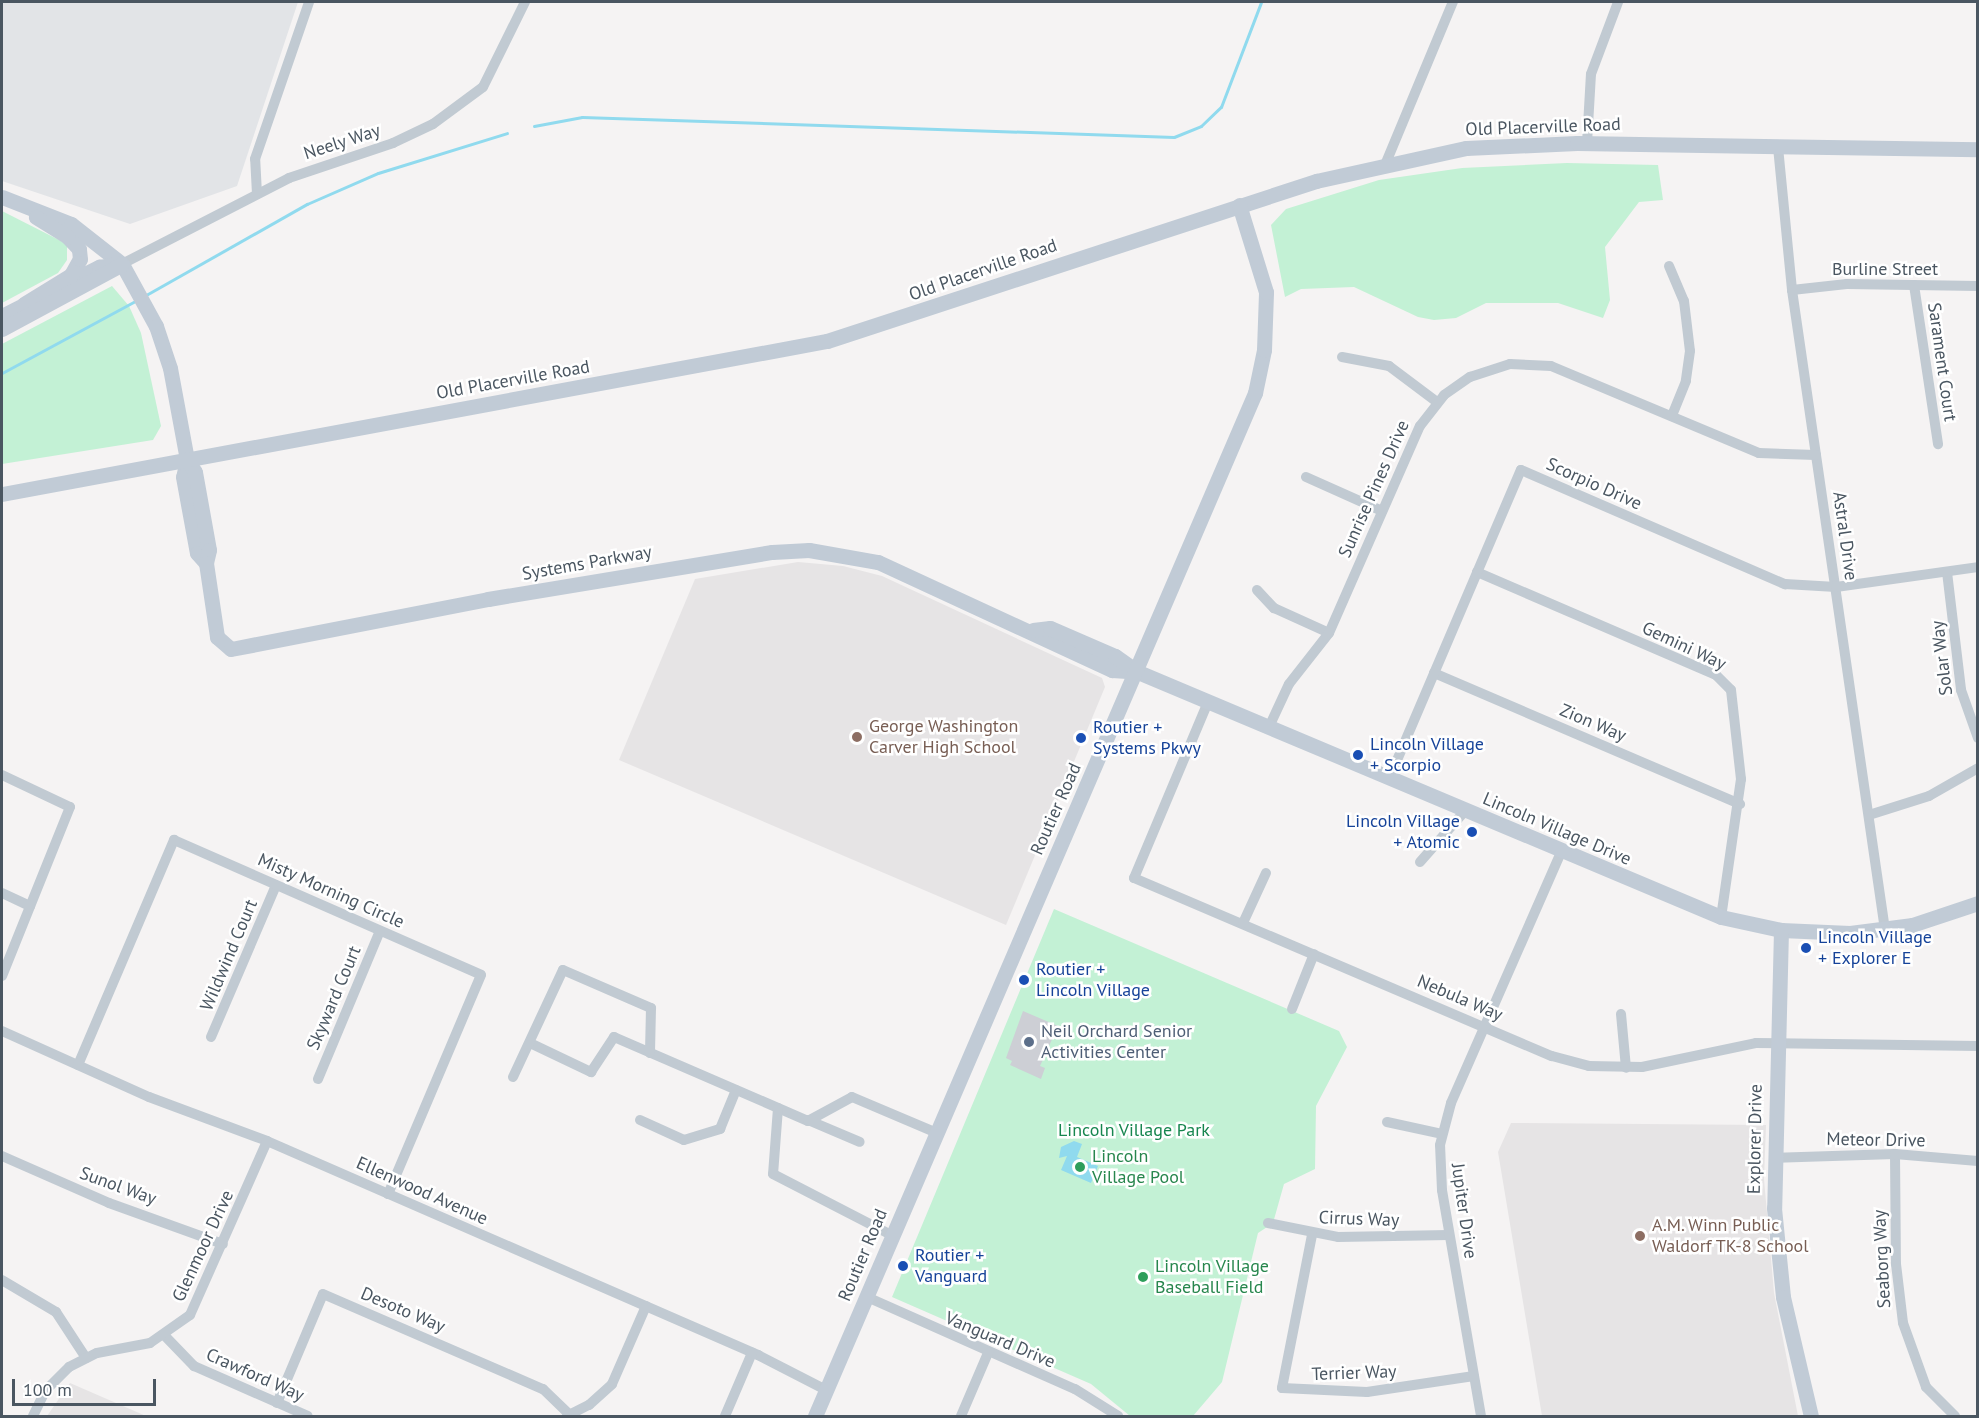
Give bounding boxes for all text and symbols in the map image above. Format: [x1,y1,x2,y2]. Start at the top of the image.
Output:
street label: Old Placerville Road [1465,113,1621,141]
street label: Neely Way [301,119,383,165]
street label: Old Placerville Road [906,235,1060,305]
street label: Burline Street [1832,258,1938,280]
street label: Sarament Court [1923,301,1961,423]
street label: Old Placerville Road [435,356,591,404]
street label: Sunrise Pines Drive [1334,417,1414,561]
street label: Scorpio Drive [1543,453,1645,515]
street label: Astral Drive [1828,490,1862,582]
street label: Systems Parkway [521,541,653,585]
street label: Gemini Way [1638,617,1730,675]
street label: Solar Way [1927,619,1957,697]
street label: Zion Way [1556,699,1630,747]
place label: George Washington Carver High School [869,716,1019,758]
place label: Routier + Systems Pkwy [1093,717,1201,760]
marker: George Washington Carver High School [850,730,864,744]
marker: Routier + Systems Pkwy [1074,731,1088,745]
place label: Lincoln Village + Scorpio [1370,734,1485,777]
marker: Lincoln Village + Scorpio [1351,748,1365,762]
street label: Routier Road [1026,760,1086,858]
street label: Lincoln Village Drive [1479,788,1635,870]
place label: Lincoln Village + Atomic [1345,811,1460,854]
marker: Lincoln Village + Atomic [1465,825,1479,839]
street label: Misty Morning Circle [254,849,408,933]
street label: Wildwind Court [196,896,262,1014]
place label: Lincoln Village + Explorer E [1818,927,1933,970]
marker: Lincoln Village + Explorer E [1799,941,1813,955]
street label: Skyward Court [302,943,366,1053]
place label: Routier + Lincoln Village [1036,959,1151,1002]
street label: Nebula Way [1414,970,1506,1026]
marker: Routier + Lincoln Village [1017,973,1031,987]
place label: Neil Orchard Senior Activities Center [1041,1021,1192,1064]
marker: Neil Orchard Senior Activities Center [1022,1035,1036,1049]
street label: Explorer Drive [1743,1084,1767,1194]
park label: Lincoln Village Park [1058,1119,1210,1141]
street label: Meteor Drive [1826,1128,1926,1152]
place label: Lincoln Village Pool [1092,1146,1184,1188]
street label: Ellenwood Avenue [353,1152,491,1230]
marker: Lincoln Village Pool [1073,1160,1087,1174]
street label: Sunol Way [77,1162,159,1210]
street label: Jupiter Drive [1447,1162,1481,1260]
street label: Glenmoor Drive [168,1187,238,1305]
street label: Routier Road [834,1206,892,1304]
street label: Cirrus Way [1318,1207,1400,1231]
street label: Seaborg Way [1869,1209,1895,1309]
place label: A.M. Winn Public Waldorf TK-8 School [1652,1215,1809,1258]
marker: A.M. Winn Public Waldorf TK-8 School [1633,1229,1647,1243]
place label: Routier + Vanguard [915,1245,987,1288]
place label: Lincoln Village Baseball Field [1155,1256,1270,1298]
marker: Routier + Vanguard [896,1259,910,1273]
marker: Lincoln Village Baseball Field [1136,1270,1150,1284]
street label: Desoto Way [357,1282,449,1338]
street label: Vanguard Drive [942,1307,1058,1373]
street label: Crawford Way [202,1344,308,1406]
street label: Terrier Way [1311,1361,1397,1385]
scale bar [15,1367,159,1405]
text: 100 m [23,1378,72,1401]

